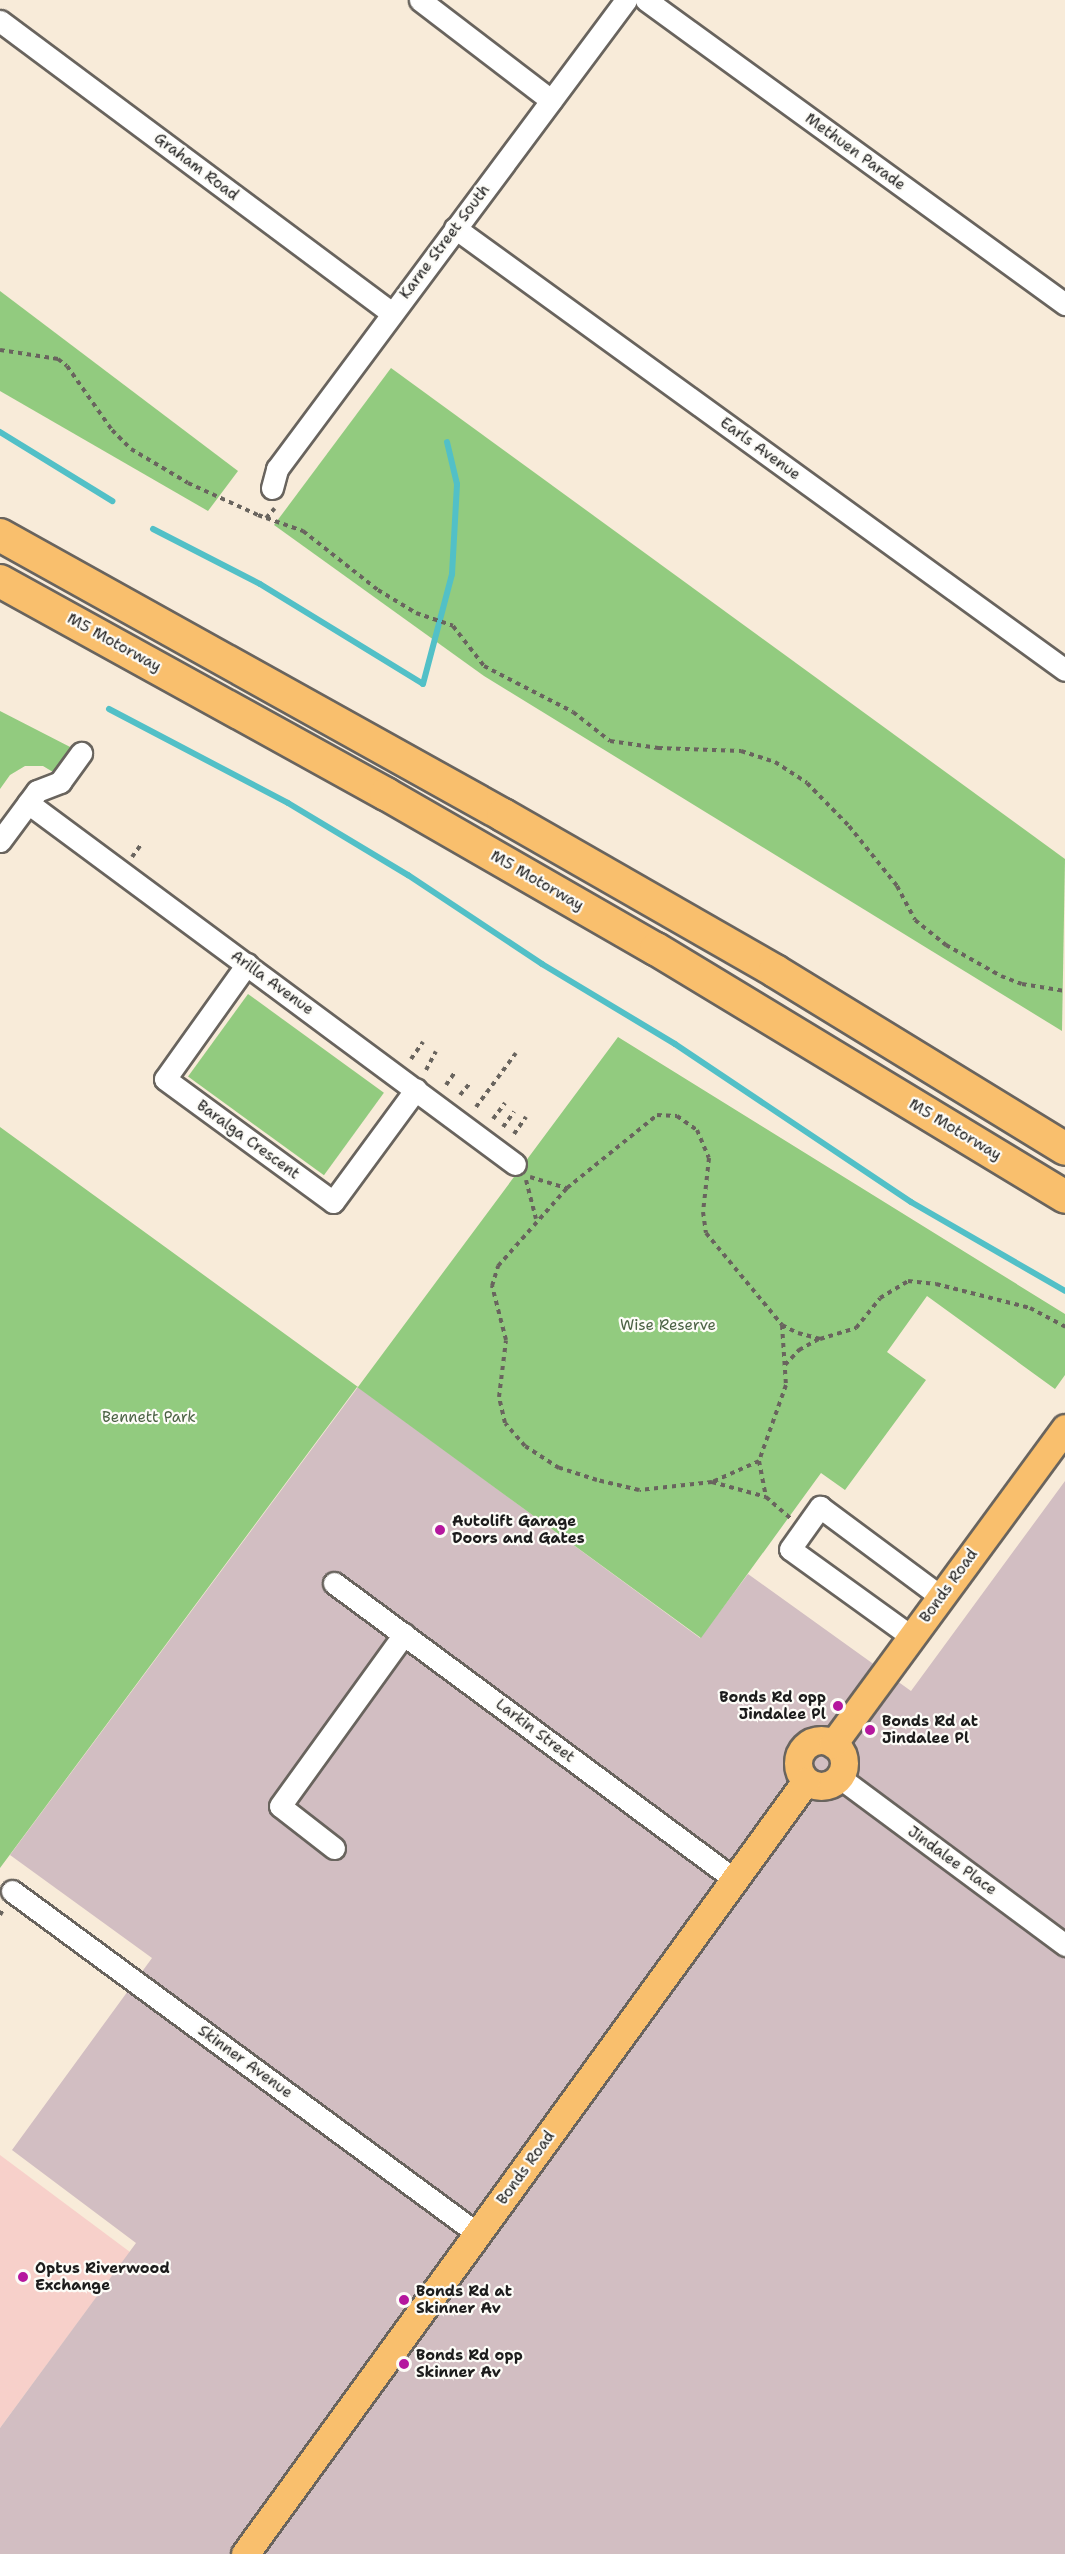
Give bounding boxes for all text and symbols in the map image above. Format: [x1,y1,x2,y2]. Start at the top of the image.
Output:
street label: Methuen Parade [801,110,909,194]
street label: Graham Road [150,129,242,205]
street label: Karne Street South [396,181,494,303]
street label: Earls Avenue [716,414,804,484]
street label: M5 Motorway [64,610,164,676]
street label: M5 Motorway [487,847,587,915]
street label: Arilla Avenue [227,947,317,1019]
street label: M5 Motorway [906,1095,1004,1165]
street label: Baralga Crescent [193,1097,303,1183]
park label: Wise Reserve [620,1317,716,1335]
park label: Bennett Park [102,1409,196,1427]
place label: Autolift Garage Doors and Gates [452,1512,585,1547]
marker: Autolift Garage Doors and Gates [433,1523,447,1537]
street label: Bonds Road [916,1546,982,1626]
place label: Bonds Rd opp Jindalee Pl [719,1688,826,1723]
street label: Larkin Street [492,1695,578,1767]
marker: Bonds Rd opp Jindalee Pl [831,1699,845,1713]
place label: Bonds Rd at Jindalee Pl [882,1712,978,1747]
marker: Bonds Rd at Jindalee Pl [863,1723,877,1737]
street label: Jindalee Place [904,1823,1000,1899]
street label: Skinner Avenue [194,2022,296,2102]
street label: Bonds Road [493,2128,559,2208]
place label: Optus Riverwood Exchange [35,2259,170,2294]
marker: Optus Riverwood Exchange [16,2270,30,2284]
place label: Bonds Rd at Skinner Av [416,2282,512,2317]
marker: Bonds Rd at Skinner Av [397,2293,411,2307]
place label: Bonds Rd opp Skinner Av [416,2346,523,2381]
marker: Bonds Rd opp Skinner Av [397,2357,411,2371]

